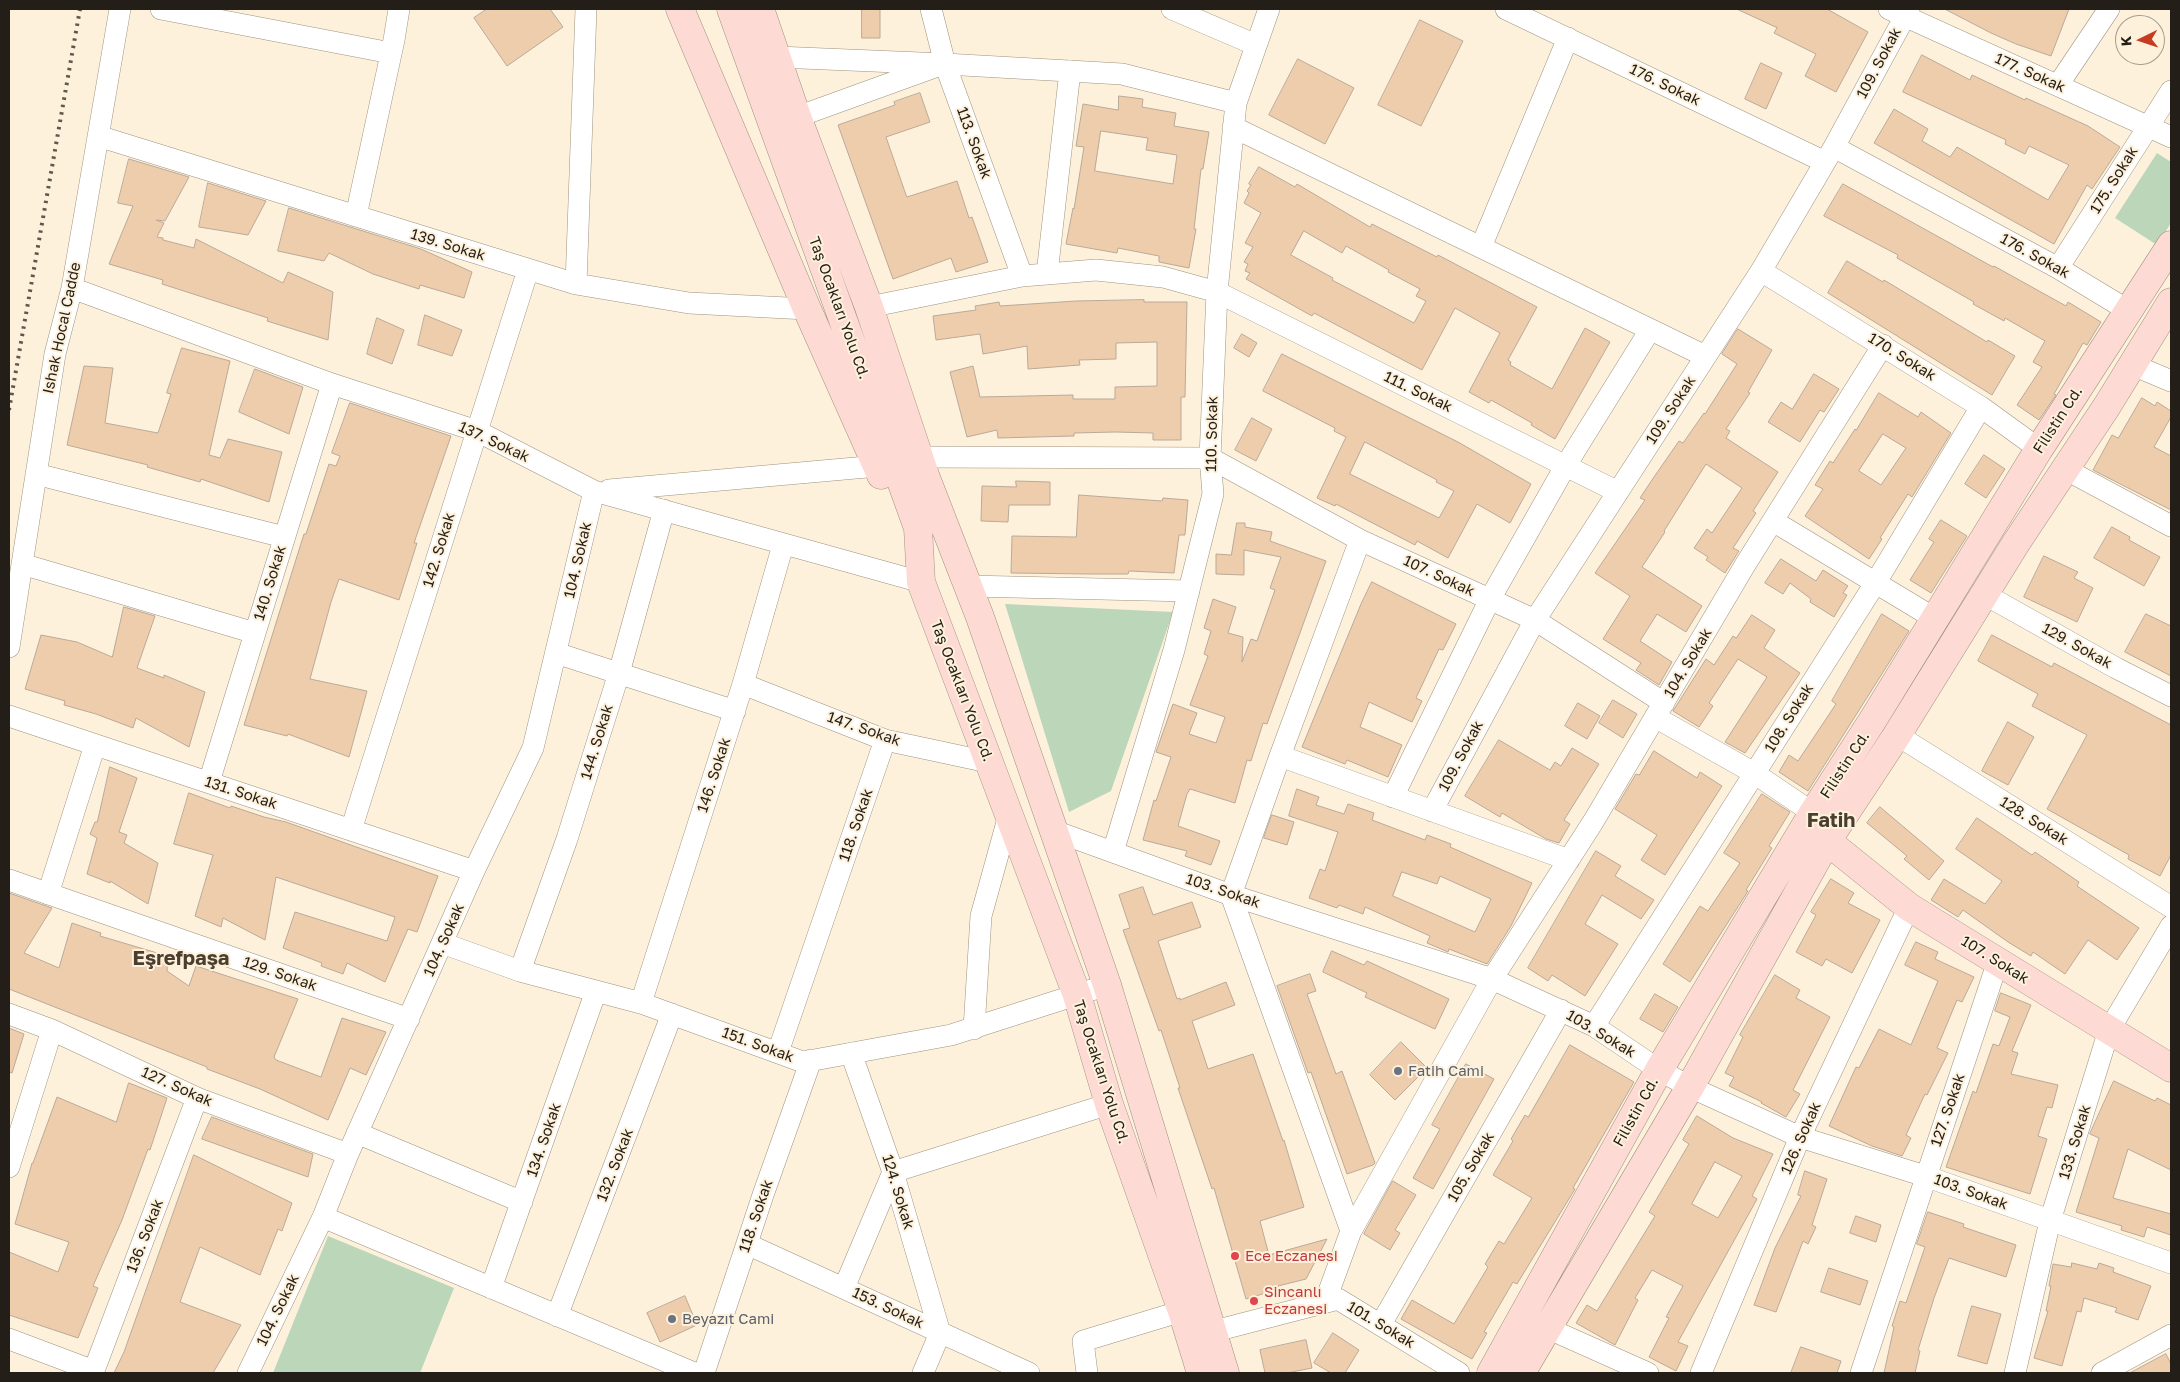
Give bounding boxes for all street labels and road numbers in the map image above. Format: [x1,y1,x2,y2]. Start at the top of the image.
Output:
street label: 109. Sokak [1853,24,1905,102]
street label: 177. Sokak [1992,49,2068,97]
street label: 176. Sokak [1627,60,1703,110]
street label: 113. Sokak [953,104,995,182]
street label: 175. Sokak [2086,143,2142,217]
street label: 139. Sokak [408,225,488,265]
street label: 176. Sokak [1997,230,2073,282]
street label: Taş Ocakları Yolu Cd. [805,234,873,382]
street label: Ishak Hocal Cadde [39,261,85,395]
street label: 170. Sokak [1865,329,1939,385]
street label: 111. Sokak [1381,368,1455,416]
street label: 109. Sokak [1642,372,1700,448]
street label: Filistin Cd. [2030,383,2086,457]
street label: 110. Sokak [1202,396,1222,472]
street label: 137. Sokak [456,418,532,466]
street label: 142. Sokak [419,510,459,590]
street label: 104. Sokak [560,520,596,600]
street label: 140. Sokak [250,543,290,623]
street label: 107. Sokak [1400,552,1478,600]
street label: Taş Ocakları Yolu Cd. [927,618,997,764]
street label: 129. Sokak [2039,619,2115,673]
street label: 104. Sokak [1660,625,1716,701]
street label: 108. Sokak [1761,680,1817,756]
street label: 144. Sokak [577,702,617,782]
street label: 147. Sokak [825,708,903,750]
street label: 109. Sokak [1435,717,1487,795]
street label: Filistin Cd. [1817,728,1873,802]
street label: 146. Sokak [693,735,735,815]
street label: 131. Sokak [202,773,280,813]
street label: 118. Sokak [835,786,877,864]
street label: 128. Sokak [1996,793,2072,849]
street label: 103. Sokak [1183,870,1263,912]
street label: 104. Sokak [420,901,468,979]
street label: 107. Sokak [1958,932,2032,988]
street label: 129. Sokak [241,953,319,995]
street label: Taş Ocakları Yolu Cd. [1069,998,1133,1146]
street label: 103. Sokak [1563,1006,1639,1062]
street label: 151. Sokak [720,1024,796,1066]
street label: 127. Sokak [139,1063,215,1111]
street label: 127. Sokak [1927,1071,1969,1149]
street label: Filistin Cd. [1610,1074,1662,1150]
street label: 126. Sokak [1777,1099,1825,1177]
street label: 134. Sokak [523,1101,565,1179]
street label: 133. Sokak [2055,1103,2095,1181]
street label: 132. Sokak [593,1126,637,1204]
street label: 105. Sokak [1444,1129,1498,1205]
street label: 124. Sokak [878,1152,918,1232]
street label: 103. Sokak [1932,1170,2010,1214]
street label: 118. Sokak [735,1177,777,1255]
street label: 136. Sokak [123,1197,167,1275]
street label: 104. Sokak [253,1271,303,1349]
street label: 153. Sokak [849,1284,927,1332]
street label: 101. Sokak [1344,1298,1418,1352]

